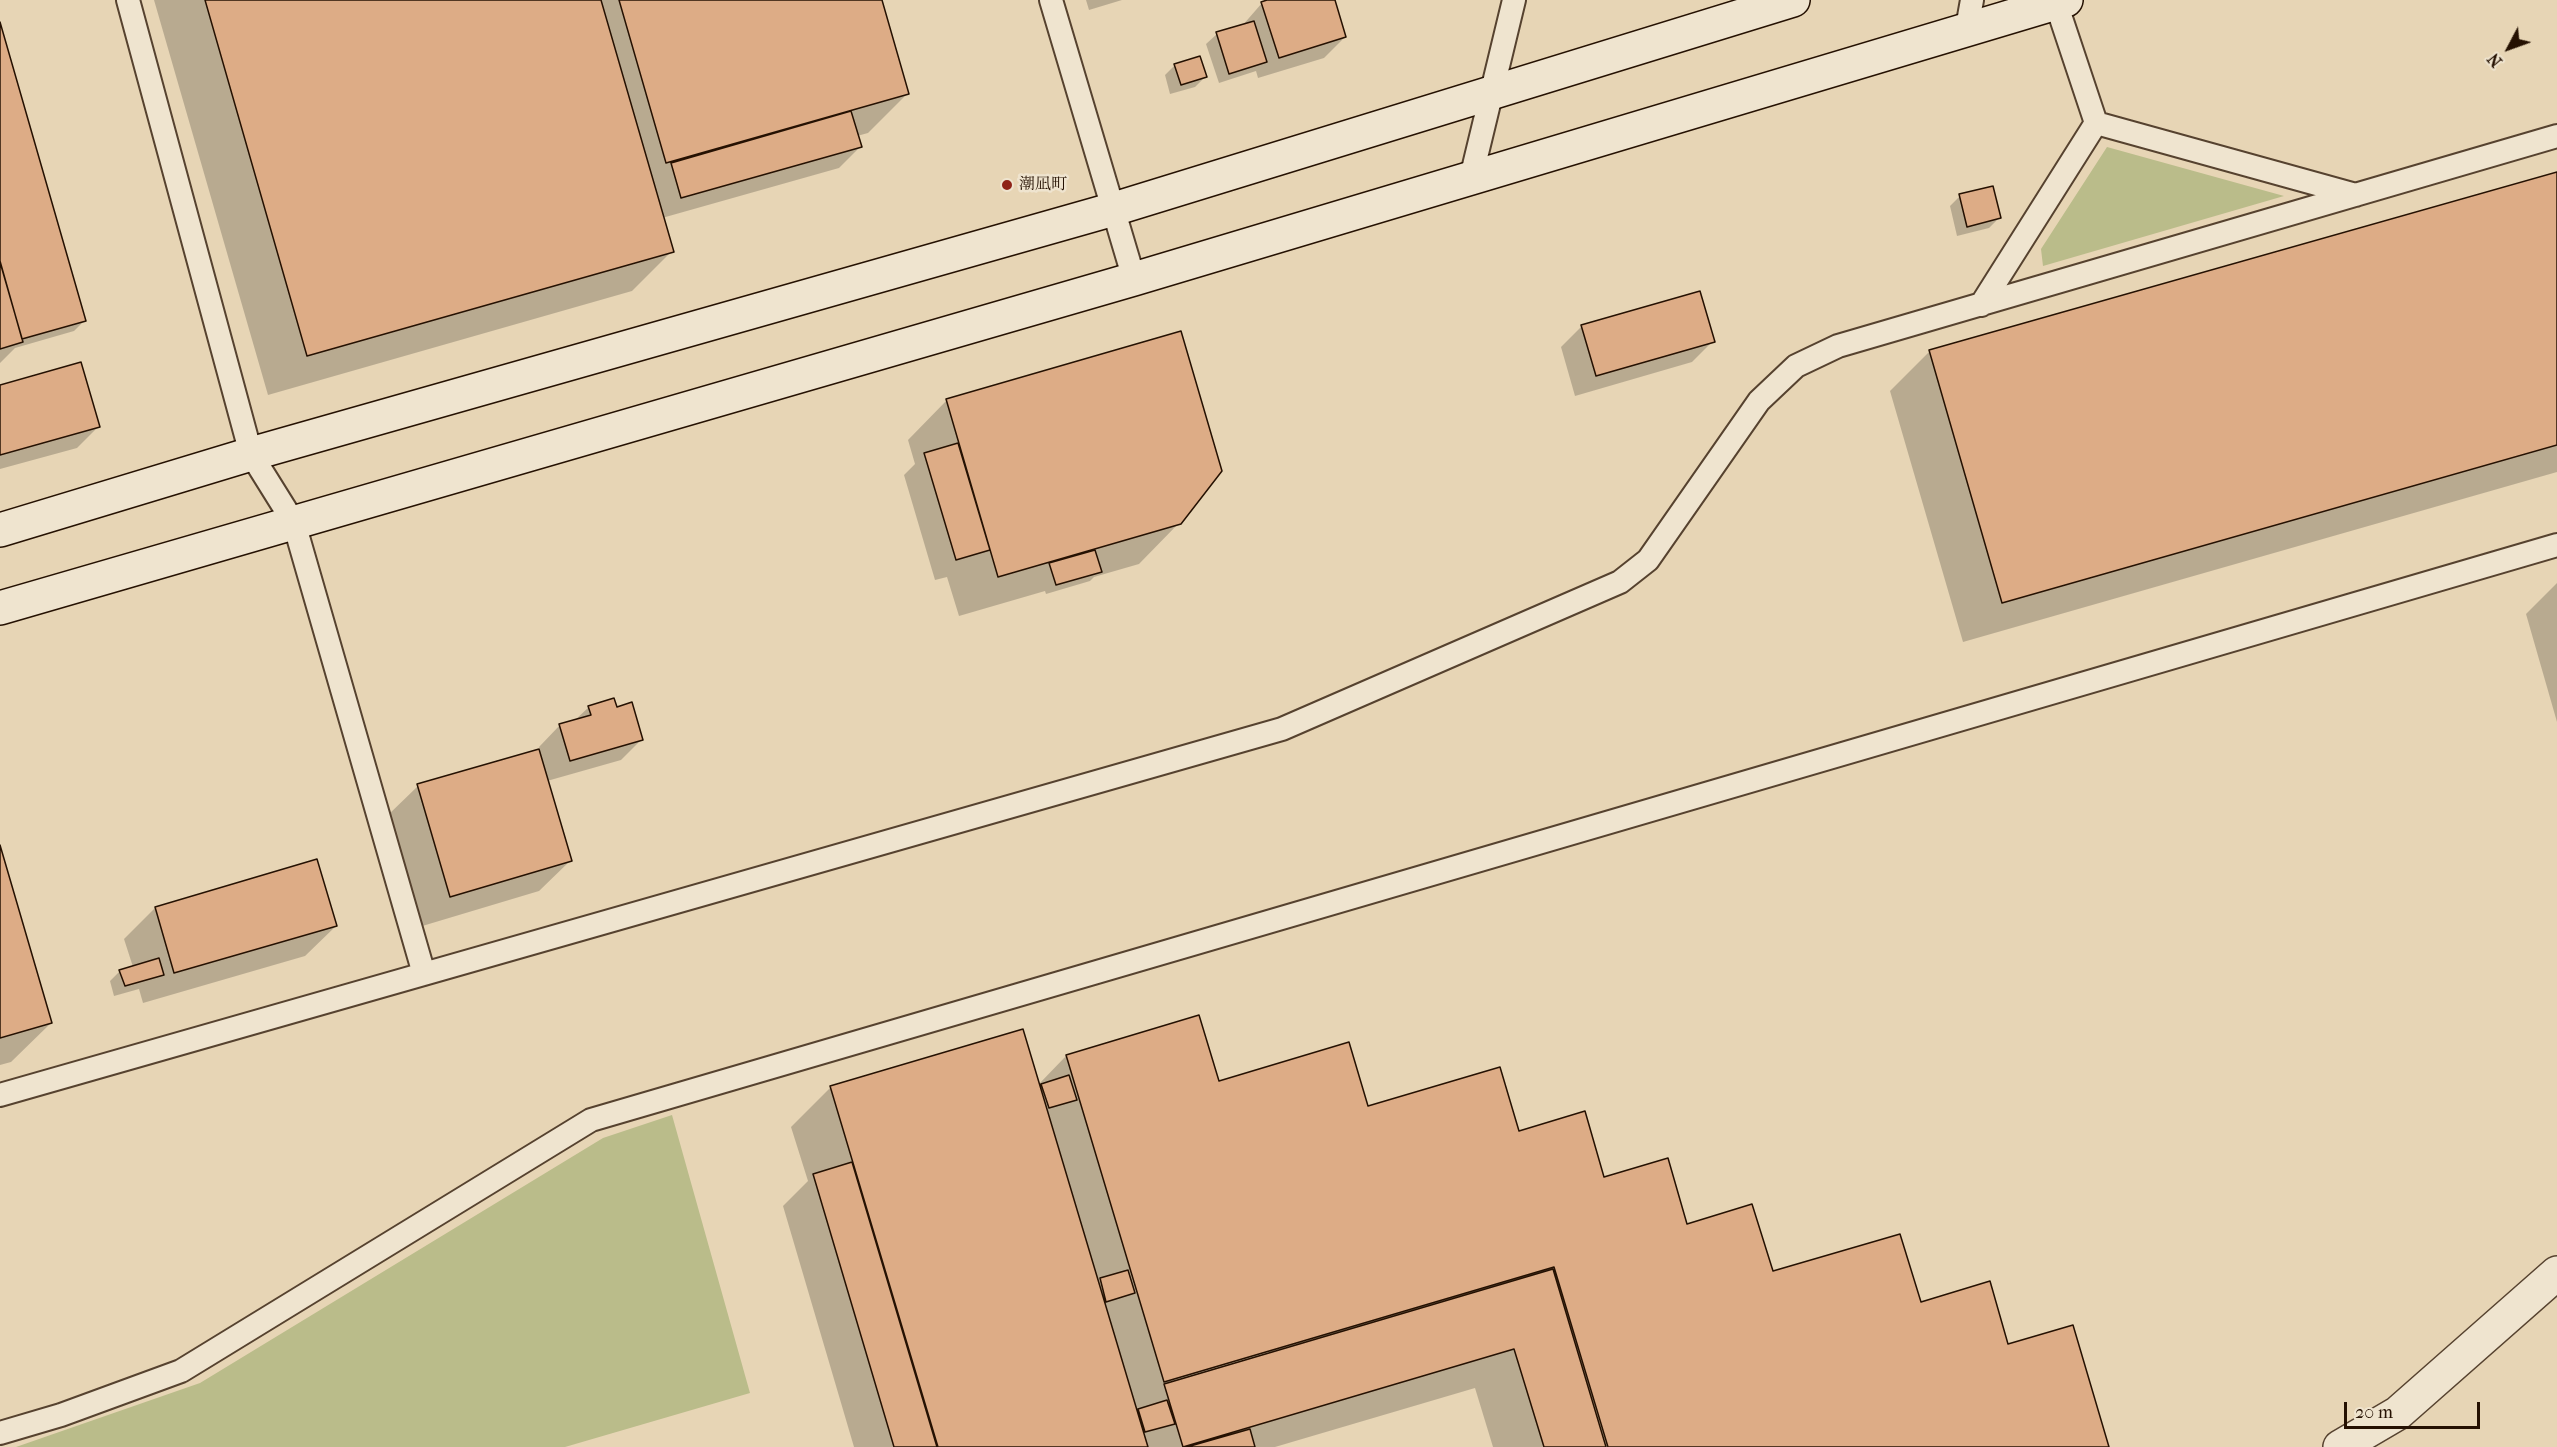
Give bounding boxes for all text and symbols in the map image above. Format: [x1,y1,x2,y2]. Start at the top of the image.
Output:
north arrow [2479,18,2539,78]
text: N [2484,49,2506,71]
place label: 潮凪町 [1019,175,1067,195]
marker: 潮凪町 [1000,178,1014,192]
scale bar [2347,1390,2484,1428]
text: 20 m [2355,1402,2393,1423]

